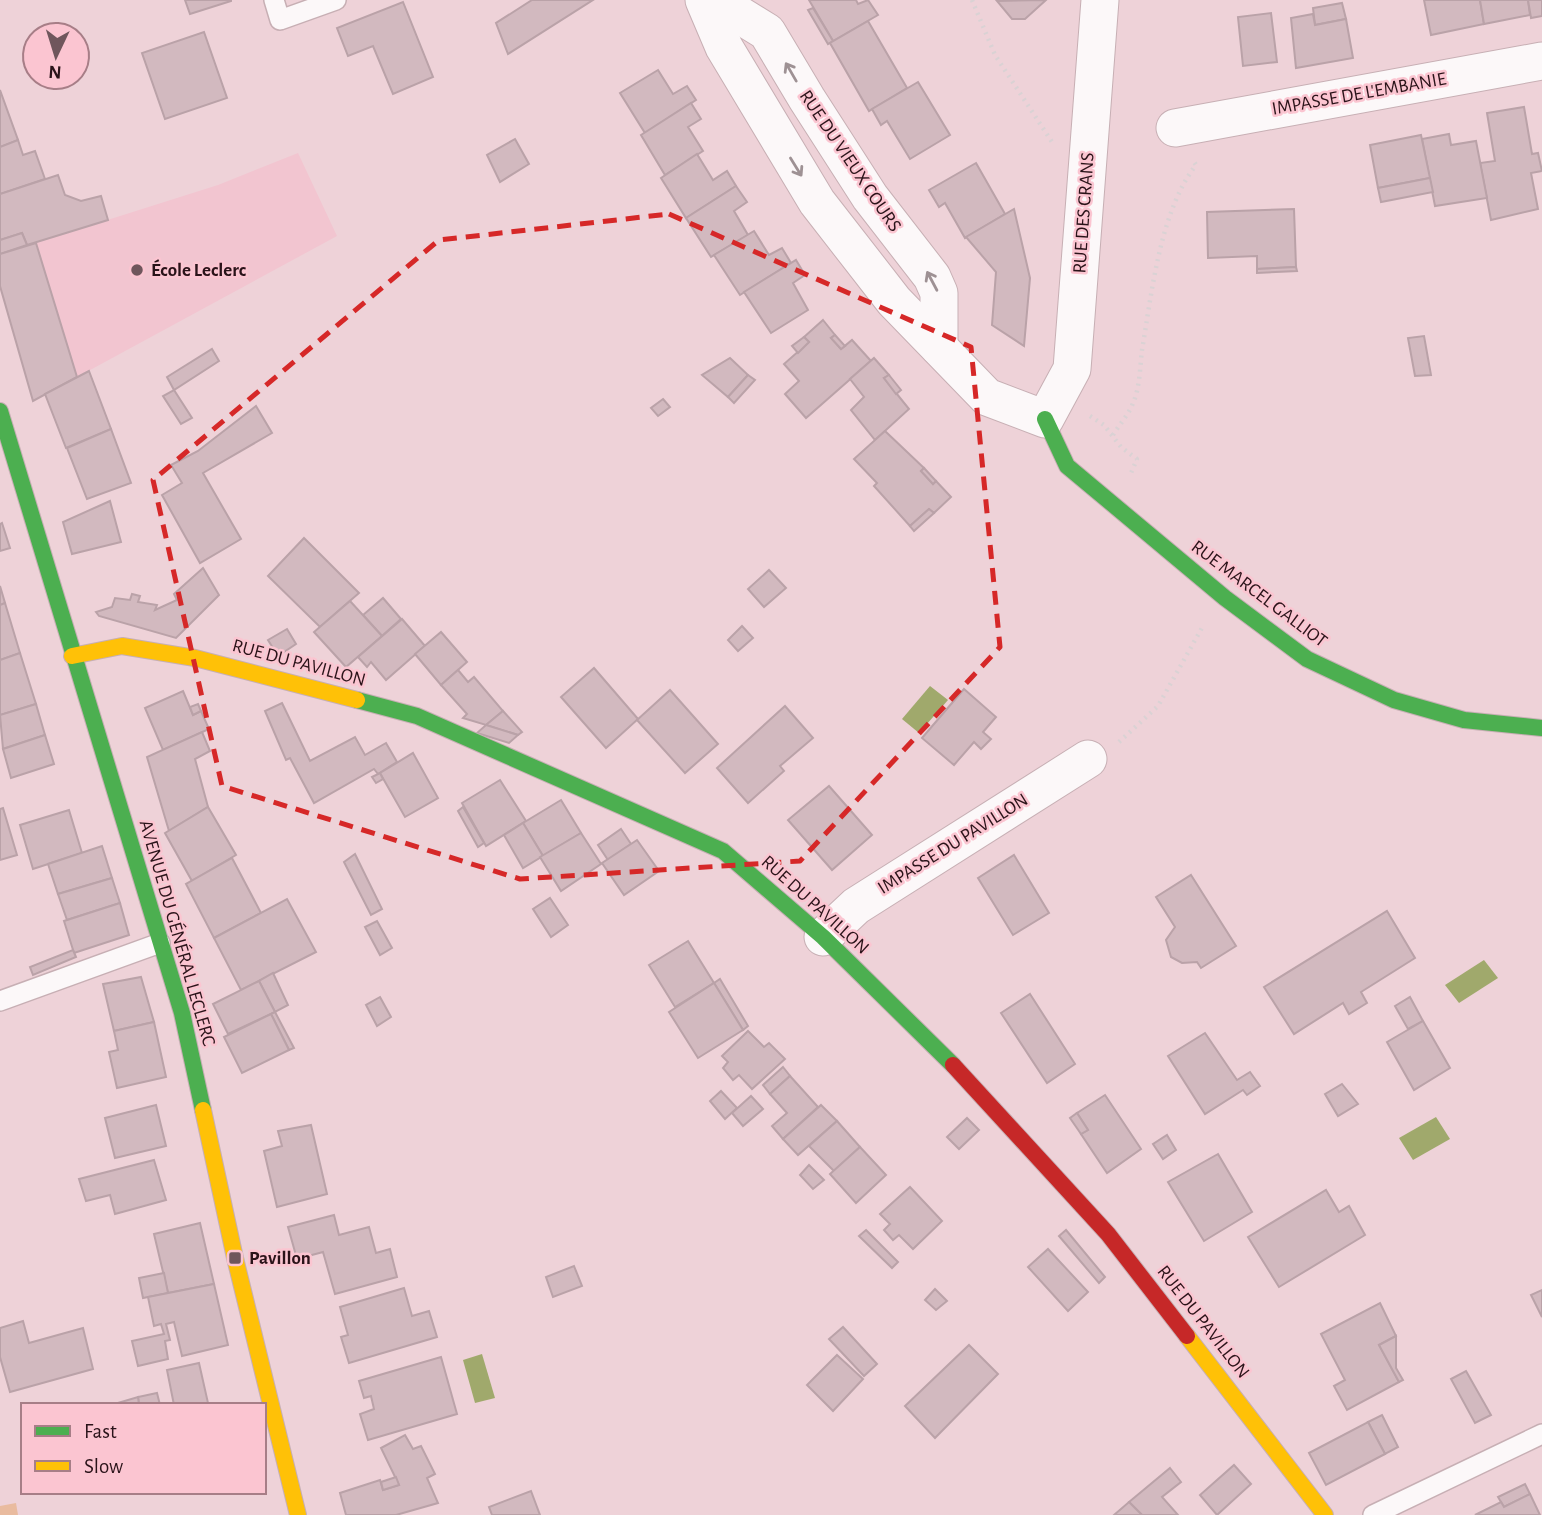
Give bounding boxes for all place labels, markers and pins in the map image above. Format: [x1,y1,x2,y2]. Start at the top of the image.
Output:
place label: École Leclerc [151,259,247,280]
marker: École Leclerc [129,262,145,278]
place label: Pavillon [249,1249,311,1268]
marker: Pavillon [227,1250,243,1266]

